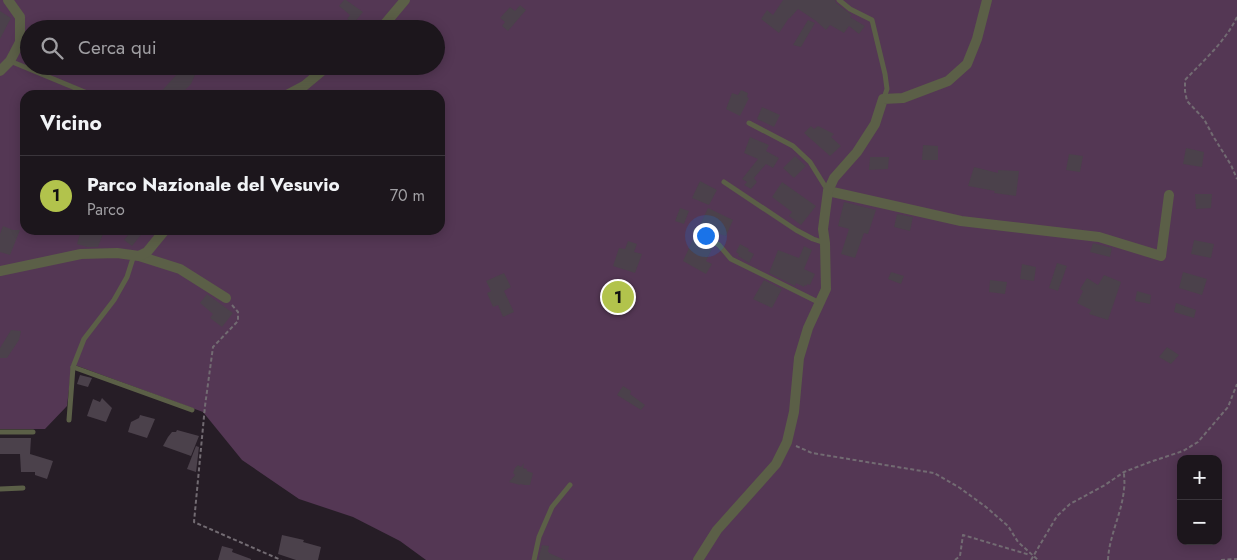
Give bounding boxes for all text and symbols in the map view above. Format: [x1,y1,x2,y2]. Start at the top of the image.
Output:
search box [20,20,445,75]
icon: search [38,34,66,62]
text: Cerca qui [78,34,157,61]
text: Vicino [40,108,102,138]
text: Parco Nazionale del Vesuvio [87,171,340,198]
text: 1 [52,184,60,207]
text: 70 m [390,184,425,207]
text: Parco [87,198,125,221]
your location [693,223,719,249]
pin: 1 [602,278,634,316]
map controls [1177,455,1222,545]
button: + [1177,455,1222,500]
button: − [1177,500,1222,545]

